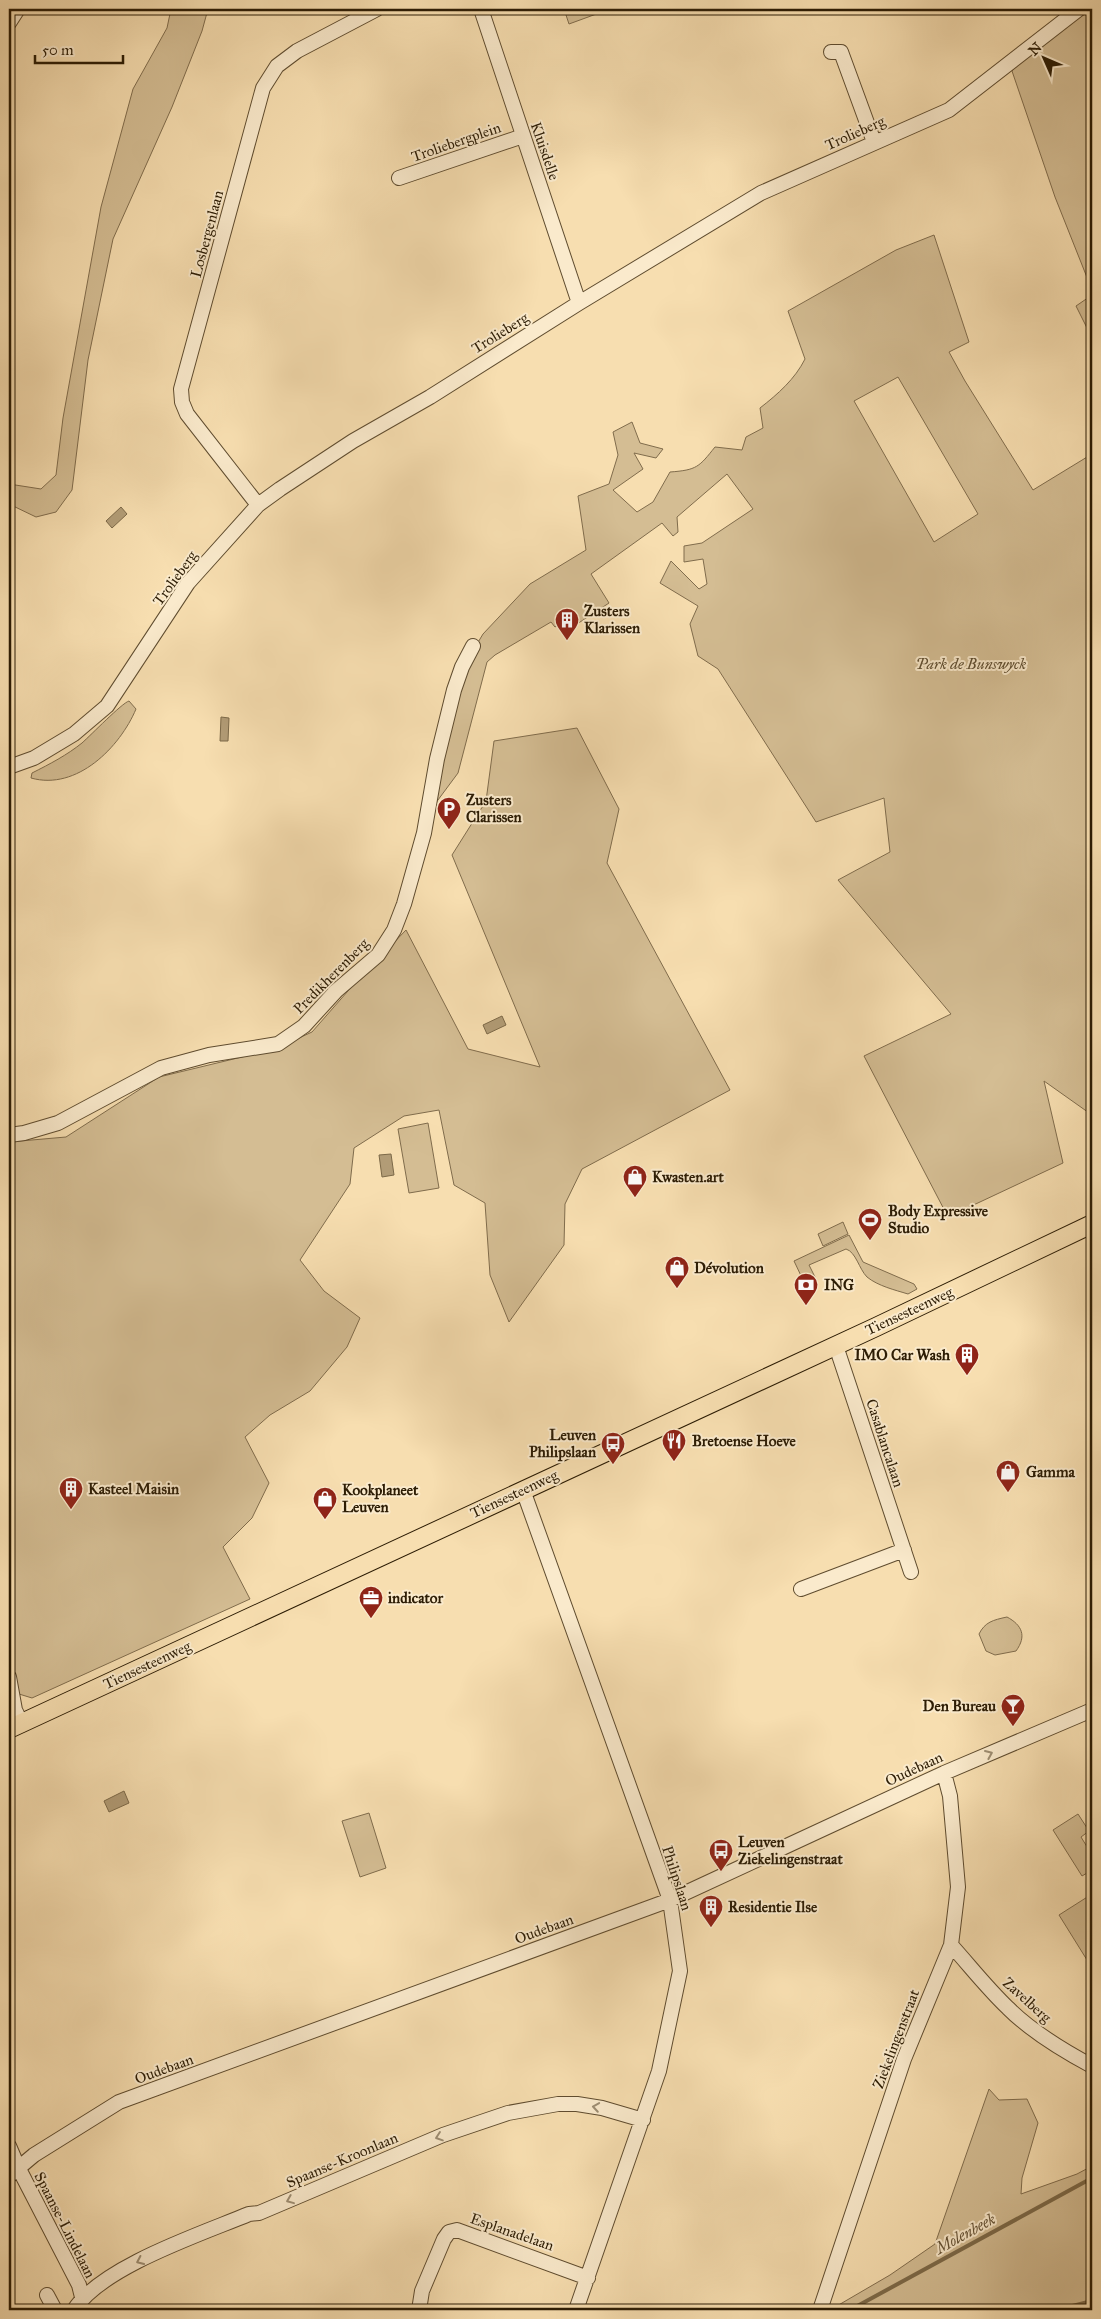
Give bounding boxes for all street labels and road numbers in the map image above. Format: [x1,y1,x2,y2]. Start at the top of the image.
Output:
street label: Trolieberg [822,111,889,154]
street label: Troliebergplein [409,118,503,166]
street label: Kluisdelle [527,120,563,182]
street label: Losbergenlaan [187,188,227,280]
street label: Trolieberg [468,308,533,357]
street label: Trolieberg [149,546,202,609]
street label: Predikherenberg [289,934,373,1018]
street label: Tiensesteenweg [862,1282,957,1339]
street label: Casablancalaan [862,1397,908,1489]
street label: Tiensesteenweg [467,1465,562,1522]
street label: Tiensesteenweg [100,1636,195,1693]
street label: Oudebaan [882,1748,946,1790]
street label: Philipslaan [658,1843,696,1913]
street label: Oudebaan [512,1910,576,1948]
street label: Zavelberg [999,1974,1056,2027]
street label: Ziekelingenstraat [869,1986,923,2091]
street label: Oudebaan [132,2050,196,2088]
street label: Spaanse-Kroonlaan [284,2128,400,2192]
street label: Spaanse-Lindelaan [30,2169,100,2281]
street label: Esplanadelaan [468,2209,556,2255]

